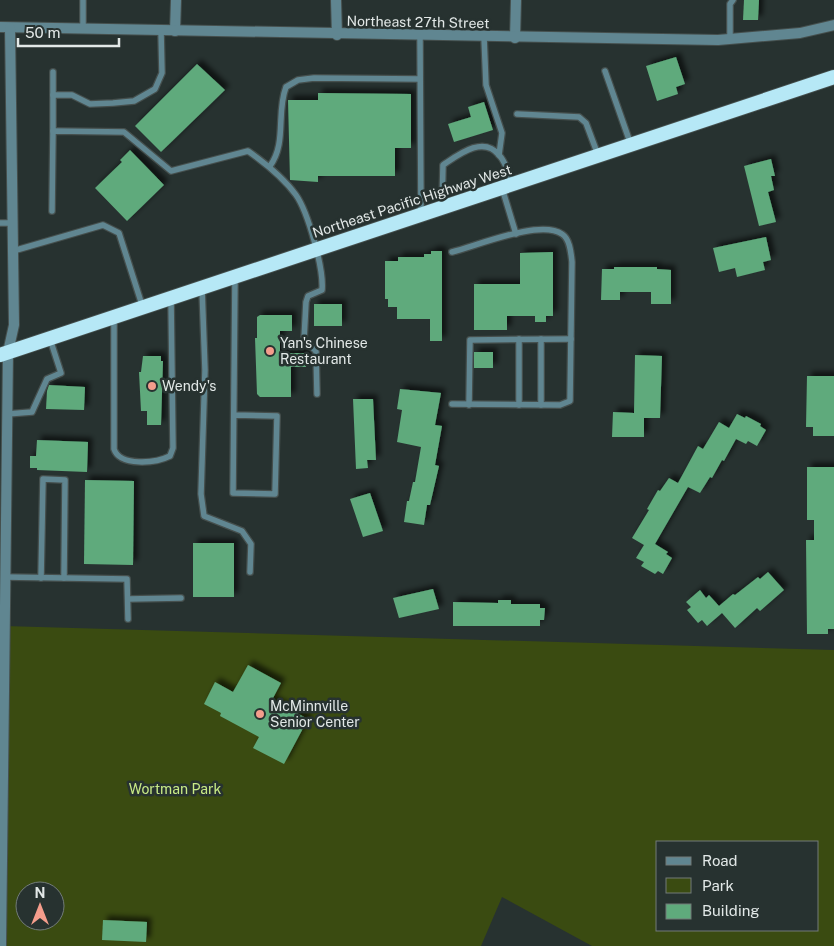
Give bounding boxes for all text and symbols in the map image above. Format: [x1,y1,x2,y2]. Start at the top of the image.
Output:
street label: Northeast 27th Street [346,13,490,31]
scale bar [18,15,119,47]
text: 50 m [25,24,60,41]
street label: Northeast Pacific Highway West [310,161,514,241]
place label: Yan's Chinese Restaurant [280,335,368,367]
marker: Yan's Chinese Restaurant [264,345,276,357]
place label: Wendy's [162,378,216,394]
marker: Wendy's [146,380,158,392]
place label: McMinnville Senior Center [270,698,360,730]
marker: McMinnville Senior Center [254,708,266,720]
park label: Wortman Park [129,781,221,797]
legend [656,841,819,931]
text: Road [702,852,738,869]
text: Park [702,877,734,894]
north arrow [15,881,65,931]
text: N [35,885,45,901]
text: Building [702,902,760,919]

